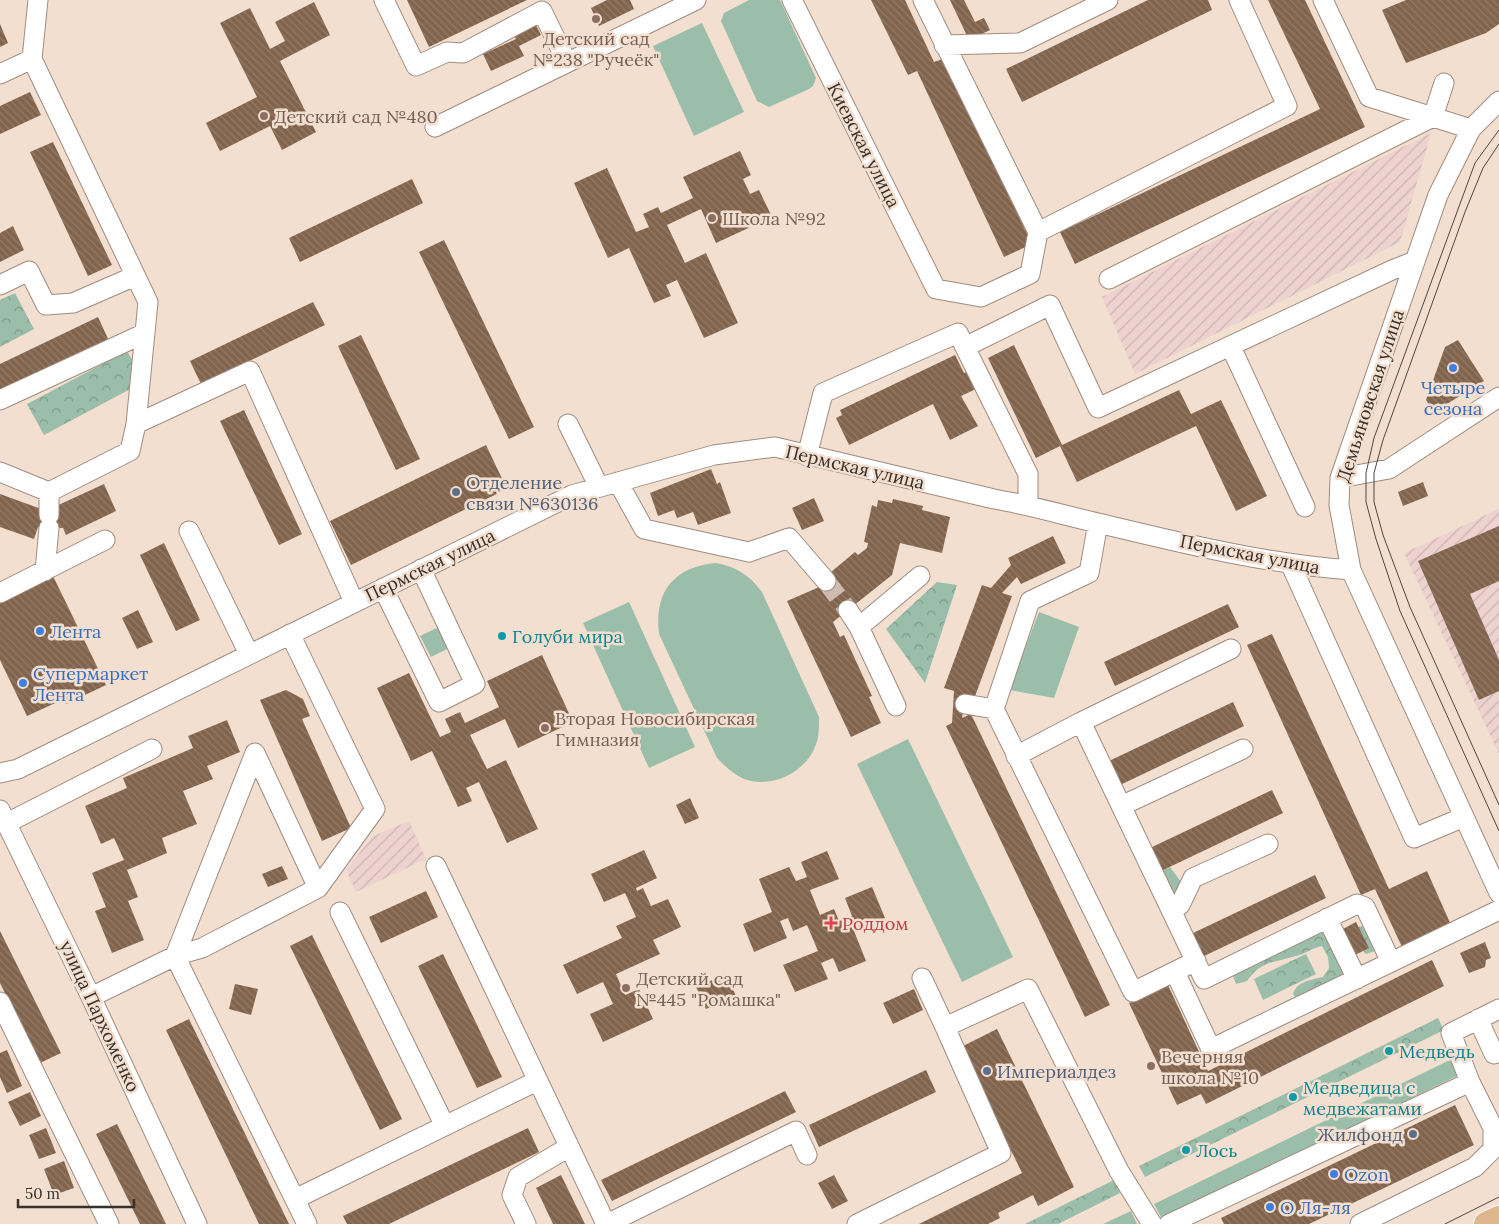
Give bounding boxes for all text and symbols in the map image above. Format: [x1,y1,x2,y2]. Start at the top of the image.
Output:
marker: Детский сад №238 "Ручеёк" [590,13,602,25]
place label: Детский сад №238 "Ручеёк" [532,27,660,71]
street label: Киевская улица [823,79,905,211]
place label: Детский сад №480 [274,105,438,128]
marker: Детский сад №480 [258,110,270,122]
place label: Школа №92 [722,207,826,230]
marker: Школа №92 [706,212,718,224]
street label: Демьяновская улица [1331,307,1409,485]
marker: Четыре сезона [1447,362,1459,374]
place label: Четыре сезона [1421,376,1486,420]
street label: Пермская улица [783,440,927,494]
place label: Отделение связи №630136 [466,471,598,515]
marker: Отделение связи №630136 [450,486,462,498]
street label: Пермская улица [361,524,499,606]
street label: Пермская улица [1178,529,1322,579]
place label: Лента [50,620,101,643]
marker: Лента [34,625,46,637]
place label: Голуби мира [512,625,623,648]
marker: Голуби мира [496,630,508,642]
place label: Супермаркет Лента [33,662,148,706]
marker: Супермаркет Лента [17,677,29,689]
place label: Вторая Новосибирская Гимназия [555,707,755,751]
marker: Вторая Новосибирская Гимназия [539,722,551,734]
place label: Роддом [842,912,909,935]
marker: Роддом [824,916,838,930]
street label: улица Пархоменко [55,937,145,1095]
place label: Детский сад №445 "Ромашка" [636,967,781,1011]
marker: Детский сад №445 "Ромашка" [620,982,632,994]
place label: Медведь [1399,1040,1475,1063]
place label: Вечерняя школа №10 [1161,1045,1259,1089]
marker: Медведь [1383,1045,1395,1057]
place label: Империалдез [997,1060,1116,1083]
marker: Вечерняя школа №10 [1145,1060,1157,1072]
marker: Империалдез [981,1065,993,1077]
place label: Медведица с медвежатами [1303,1076,1422,1120]
marker: Медведица с медвежатами [1287,1091,1299,1103]
place label: Жилфонд [1317,1123,1403,1146]
marker: Жилфонд [1407,1128,1419,1140]
place label: Лось [1196,1139,1237,1162]
marker: Лось [1180,1144,1192,1156]
place label: Ozon [1344,1163,1389,1186]
marker: Ozon [1328,1168,1340,1180]
scale bar [18,1176,134,1208]
text: 50 m [25,1184,60,1203]
place label: О Ля-ля [1280,1196,1351,1219]
marker: О Ля-ля [1264,1201,1276,1213]

